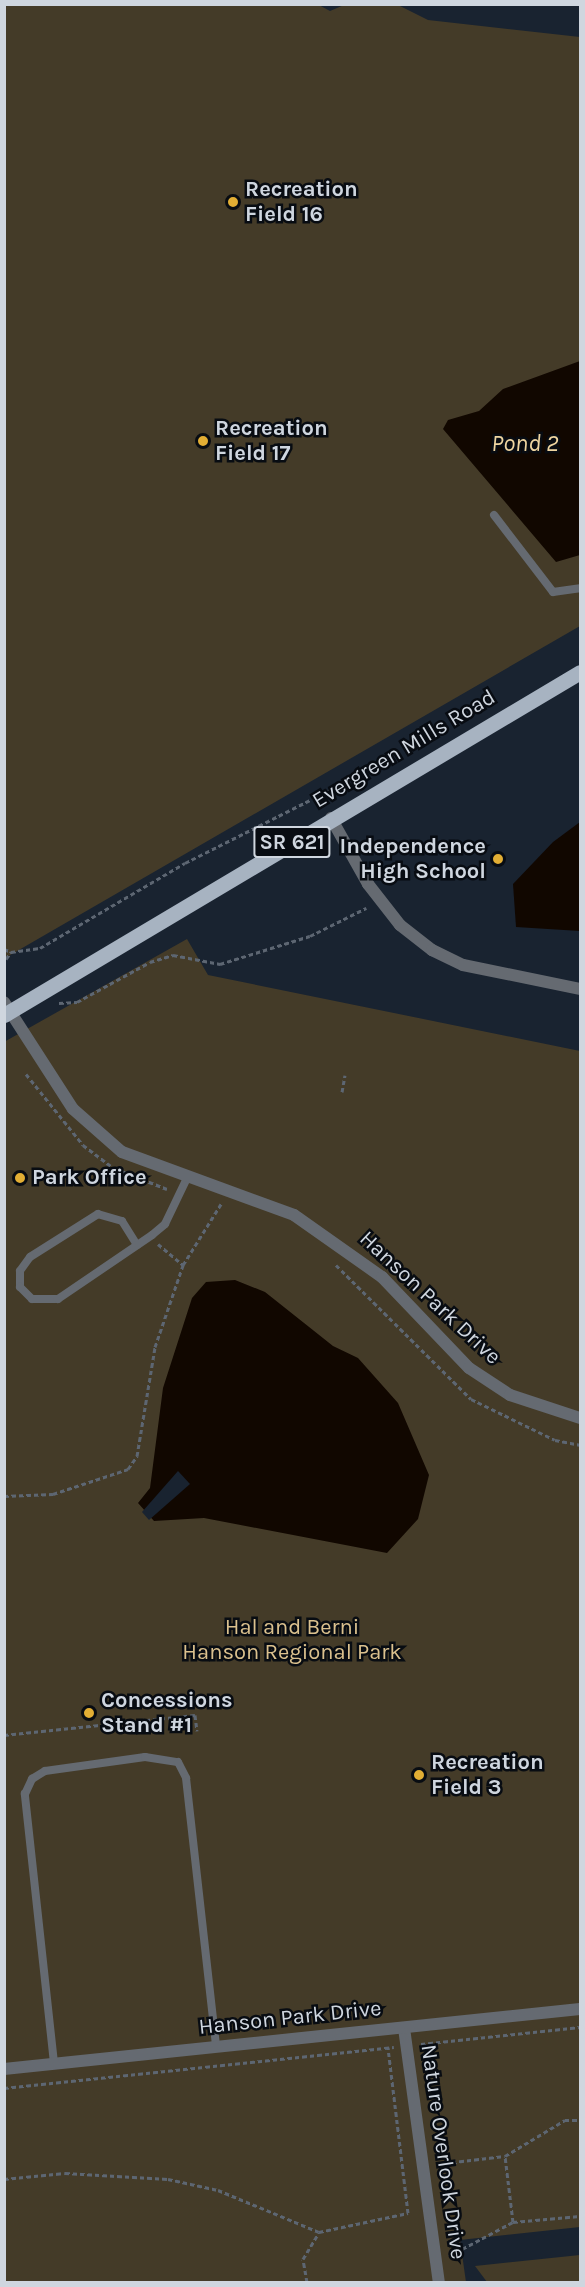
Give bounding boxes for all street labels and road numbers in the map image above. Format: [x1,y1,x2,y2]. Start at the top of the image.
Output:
street label: Evergreen Mills Road [308,684,500,814]
road number: SR 621 [253,824,331,860]
street label: Hanson Park Drive [354,1226,506,1370]
street label: Hanson Park Drive [197,1995,383,2041]
street label: Nature Overlook Drive [415,2043,471,2261]

